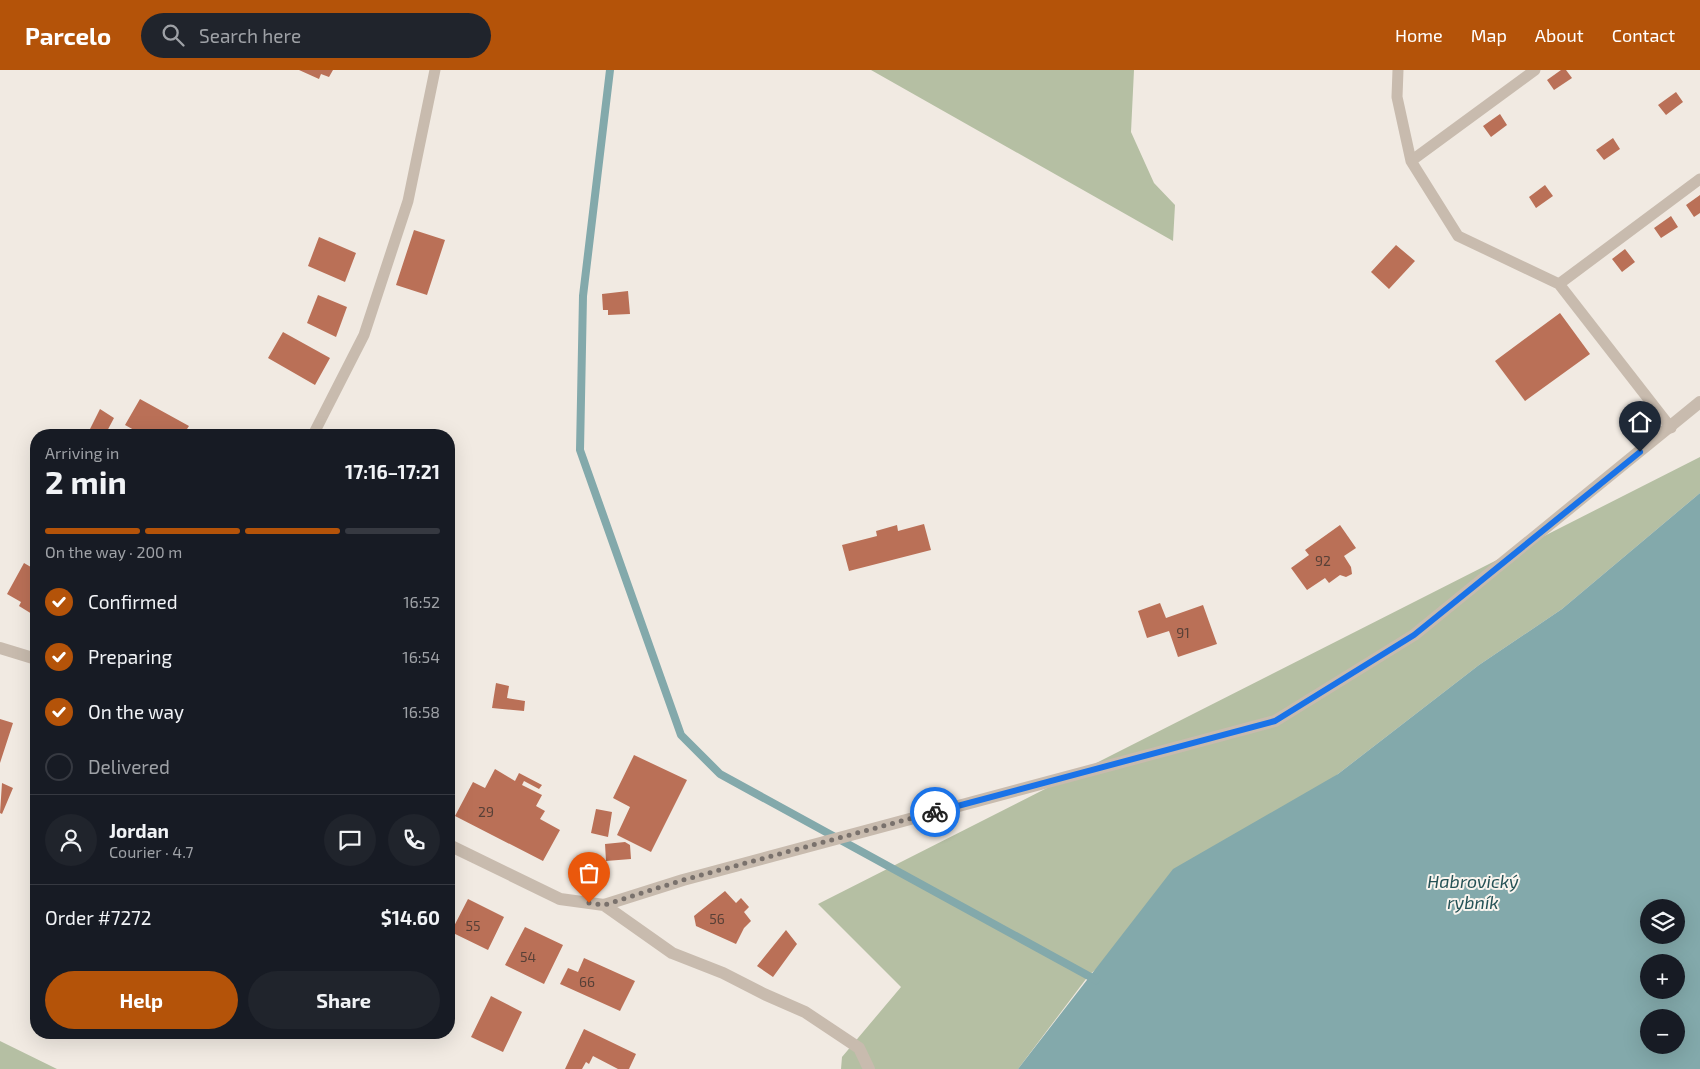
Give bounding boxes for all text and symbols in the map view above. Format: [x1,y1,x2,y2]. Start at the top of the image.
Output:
search box [141,13,491,58]
text: Parcelo [25,21,111,50]
icon: search [159,21,187,49]
text: Search here [199,24,301,47]
text: Home [1395,24,1443,46]
text: Map [1471,24,1507,46]
text: About [1535,24,1584,46]
text: Contact [1612,24,1675,46]
pin [1619,401,1661,452]
icon: home [1626,408,1654,436]
text: Arriving in [45,443,119,462]
text: 17:16–17:21 [345,460,440,483]
text: 2 min [45,462,127,500]
text: On the way · 200 m [45,542,182,561]
house number: 92 [1315,552,1331,569]
icon: check [45,588,73,616]
text: Confirmed [88,590,178,613]
text: 16:52 [403,592,440,611]
house number: 91 [1176,624,1190,641]
icon: check [45,643,73,671]
text: Preparing [88,645,172,668]
text: 16:54 [402,647,440,666]
icon: check [45,698,73,726]
text: On the way [88,700,184,723]
text: 16:58 [402,702,440,721]
text: Delivered [88,755,170,778]
courier [910,787,960,837]
icon: bike [921,798,949,826]
house number: 29 [478,803,494,820]
button: person [45,814,97,866]
button: chat [324,814,376,866]
button: phone [388,814,440,866]
text: Jordan [109,819,169,842]
text: Courier · 4.7 [109,842,193,861]
pin [568,852,610,903]
icon: bag [575,859,603,887]
water label: Habrovický rybník [1427,870,1519,913]
map controls [1640,899,1685,1054]
button: layers [1640,899,1685,944]
text: Order #7272 [45,906,152,929]
text: $14.60 [381,906,440,929]
house number: 56 [709,910,725,927]
house number: 55 [465,917,481,934]
house number: 54 [520,948,536,965]
button: + [1640,954,1685,999]
button: Help [45,971,238,1029]
button: Share [248,971,440,1029]
house number: 66 [579,973,595,990]
button: − [1640,1009,1685,1054]

